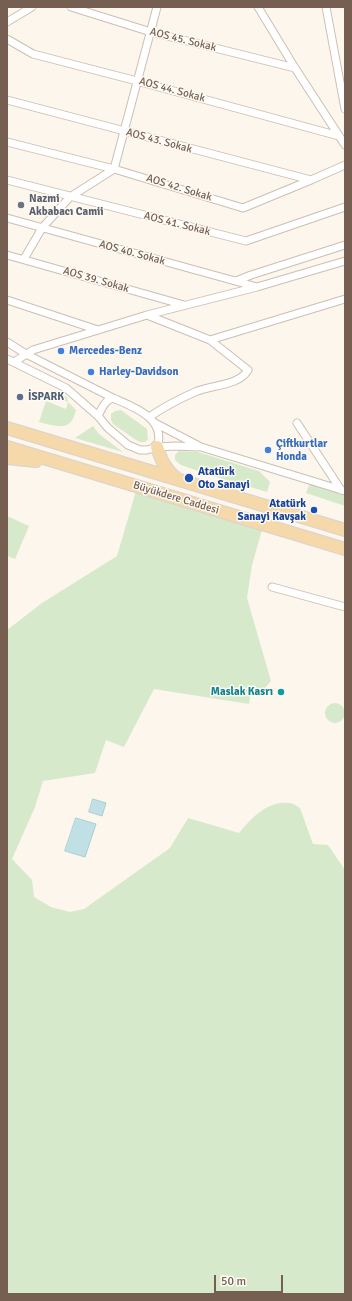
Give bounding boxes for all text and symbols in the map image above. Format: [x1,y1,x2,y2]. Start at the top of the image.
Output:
street label: AOS 45. Sokak [148,25,218,55]
street label: AOS 44. Sokak [137,75,207,105]
street label: AOS 43. Sokak [124,126,194,156]
street label: AOS 42. Sokak [145,172,213,204]
place label: Nazmi Akbabacı Camii [29,192,104,218]
marker: Nazmi Akbabacı Camii [16,200,26,210]
street label: AOS 41. Sokak [142,209,212,239]
street label: AOS 40. Sokak [97,238,167,268]
street label: AOS 39. Sokak [62,264,130,296]
place label: Mercedes-Benz [69,344,142,358]
marker: Mercedes-Benz [56,346,66,356]
place label: Harley-Davidson [99,365,178,379]
marker: Harley-Davidson [86,367,96,377]
place label: İSPARK [28,390,64,404]
marker: İSPARK [15,392,25,402]
place label: Çiftkurtlar Honda [276,437,327,463]
marker: Çiftkurtlar Honda [263,445,273,455]
place label: Atatürk Oto Sanayi [198,465,250,491]
marker: Atatürk Oto Sanayi [183,472,195,484]
street label: Büyükdere Caddesi [131,479,221,517]
place label: Atatürk Sanayi Kavşak [238,497,306,523]
marker: Atatürk Sanayi Kavşak [309,505,319,515]
place label: Maslak Kasrı [211,685,273,699]
marker: Maslak Kasrı [276,687,286,697]
scale bar [216,1267,285,1293]
text: 50 m [221,1274,246,1289]

